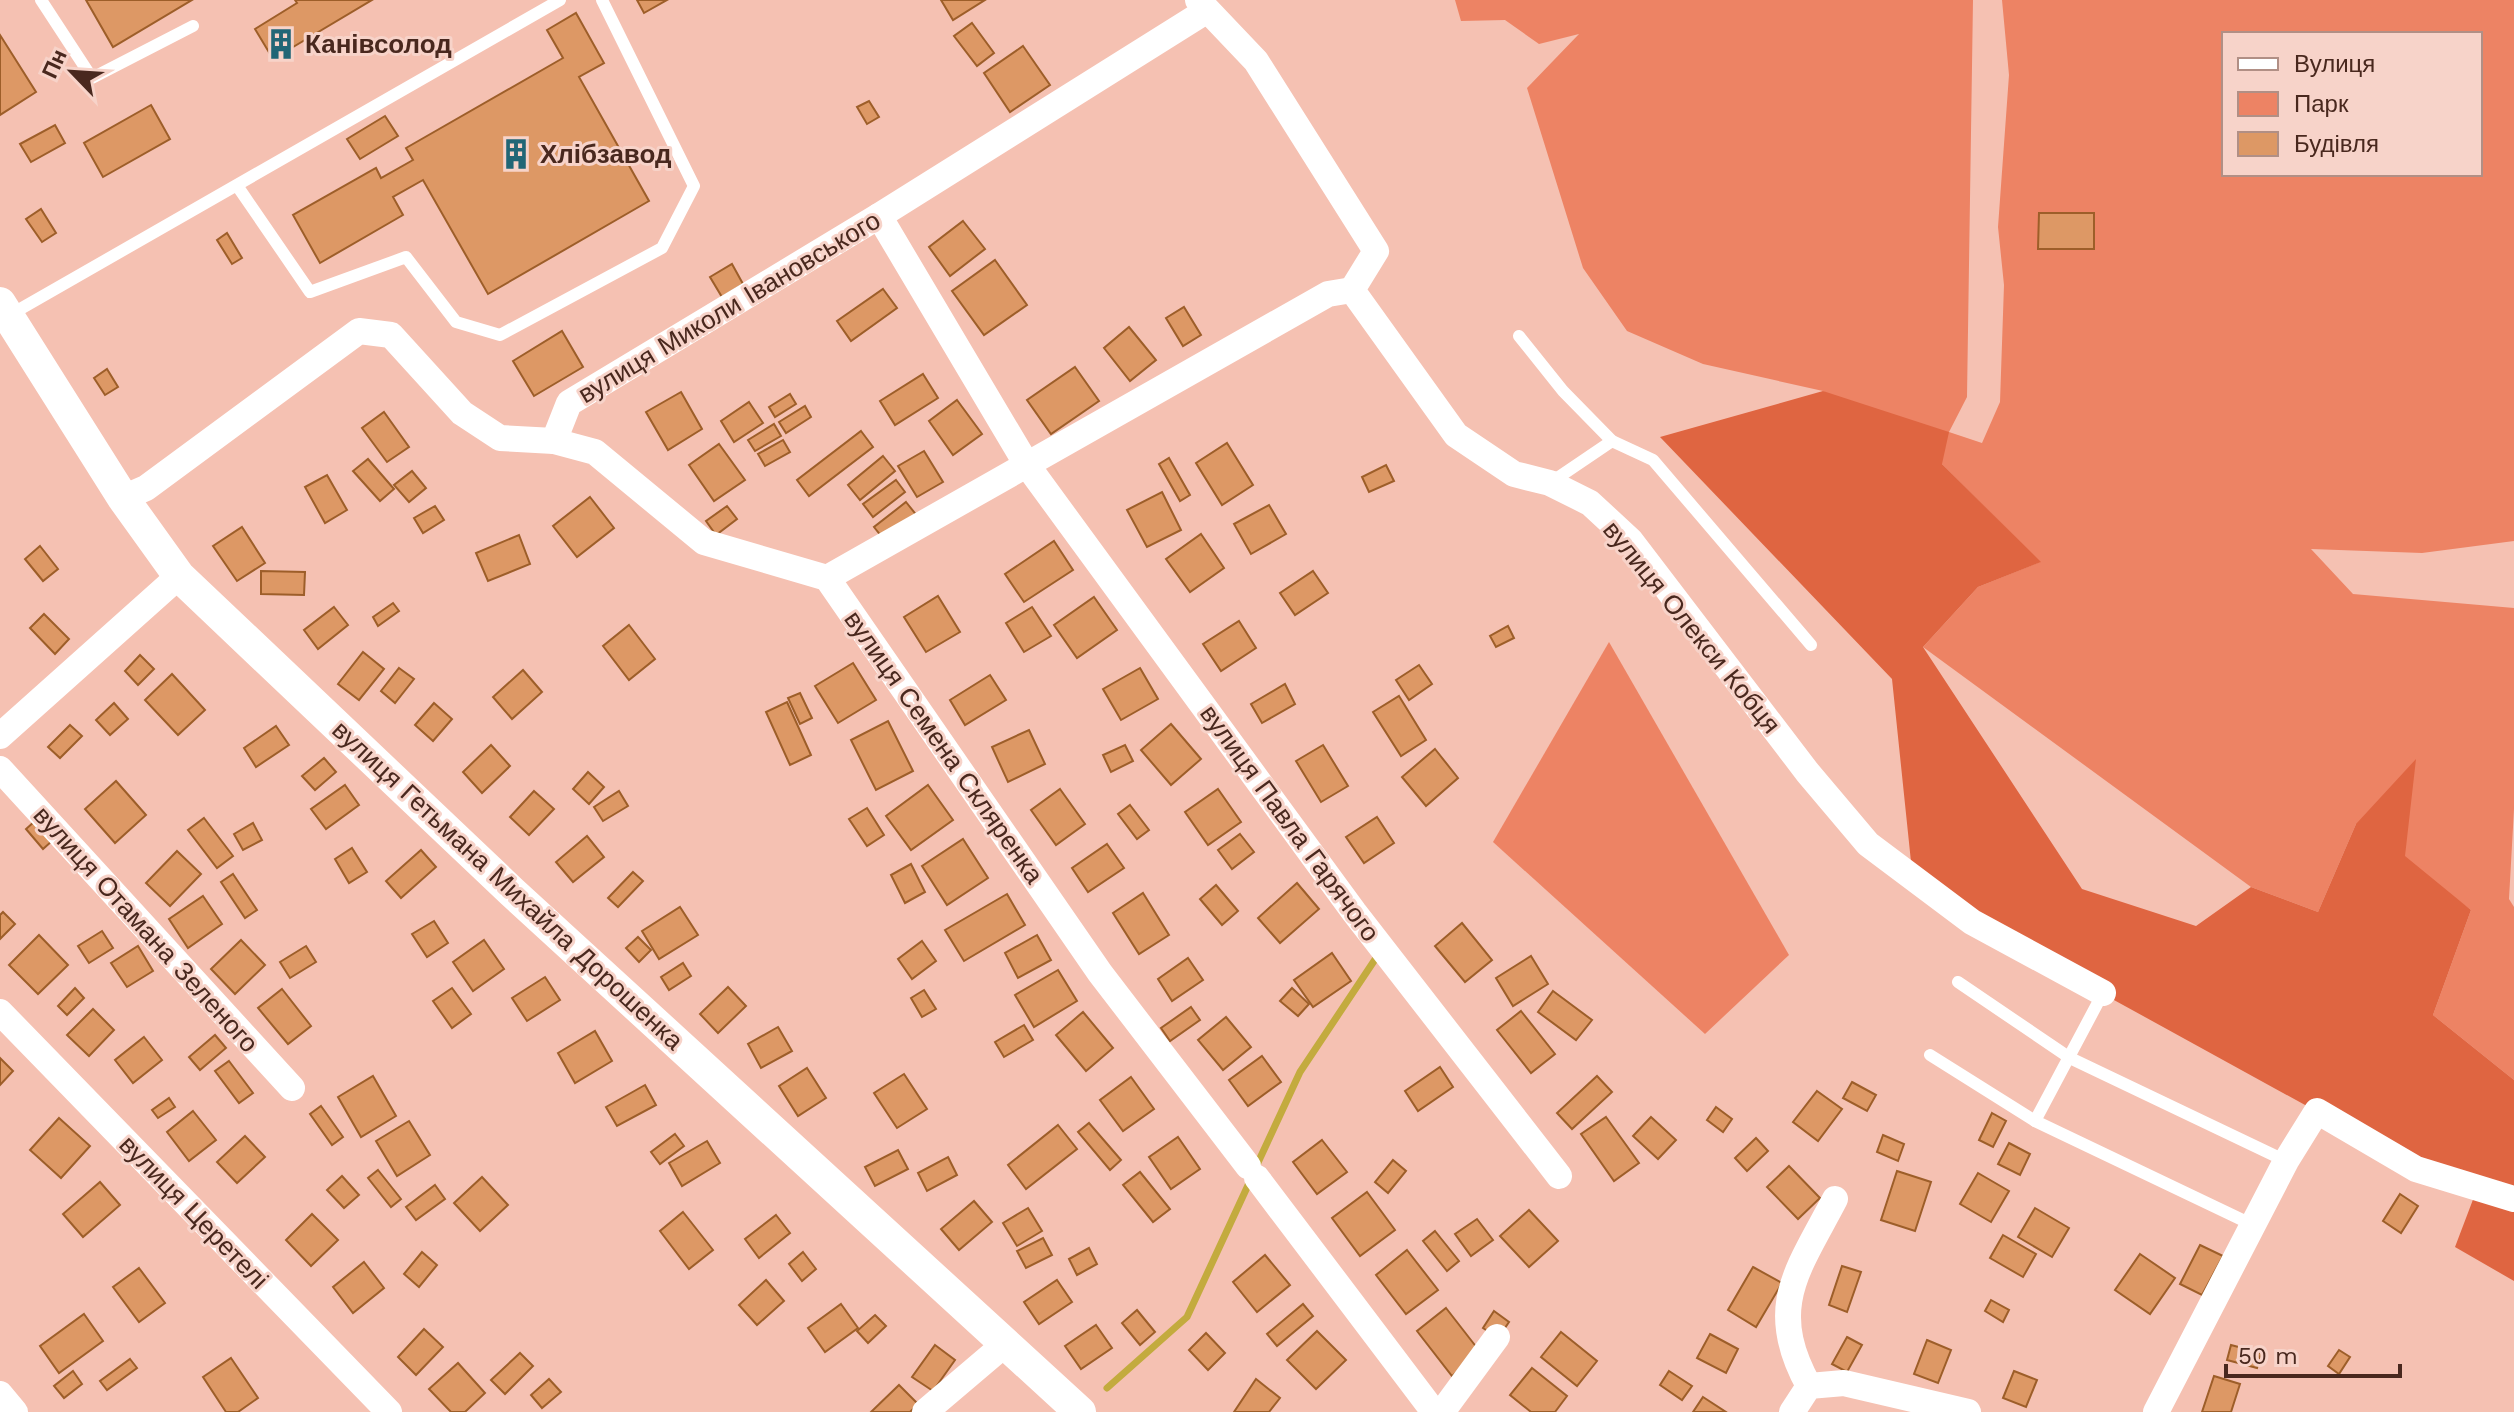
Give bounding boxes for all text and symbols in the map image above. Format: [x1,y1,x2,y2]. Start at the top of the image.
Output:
building icon: Канівсолод [264,27,298,61]
place label: Канівсолод [305,29,452,59]
north arrow [32,32,112,112]
legend [2222,32,2482,176]
text: Пн [37,45,72,82]
text: Вулиця [2294,50,2375,78]
text: Парк [2294,90,2349,118]
text: Будівля [2294,130,2379,158]
building icon: Хлібзавод [499,137,533,171]
place label: Хлібзавод [540,139,672,169]
street label: вулиця Миколи Івановського [573,205,885,409]
street label: вулиця Олекси Кобця [1597,515,1787,739]
street label: вулиця Семена Скляренка [838,605,1050,889]
street label: вулиця Павла Гарячого [1194,699,1386,947]
street label: вулиця Гетьмана Михайла Дорошенка [327,714,690,1056]
street label: вулиця Отамана Зеленого [28,800,264,1058]
street label: вулиця Церетелі [113,1129,275,1295]
scale bar [2226,1328,2400,1378]
text: 50 m [2238,1342,2298,1370]

